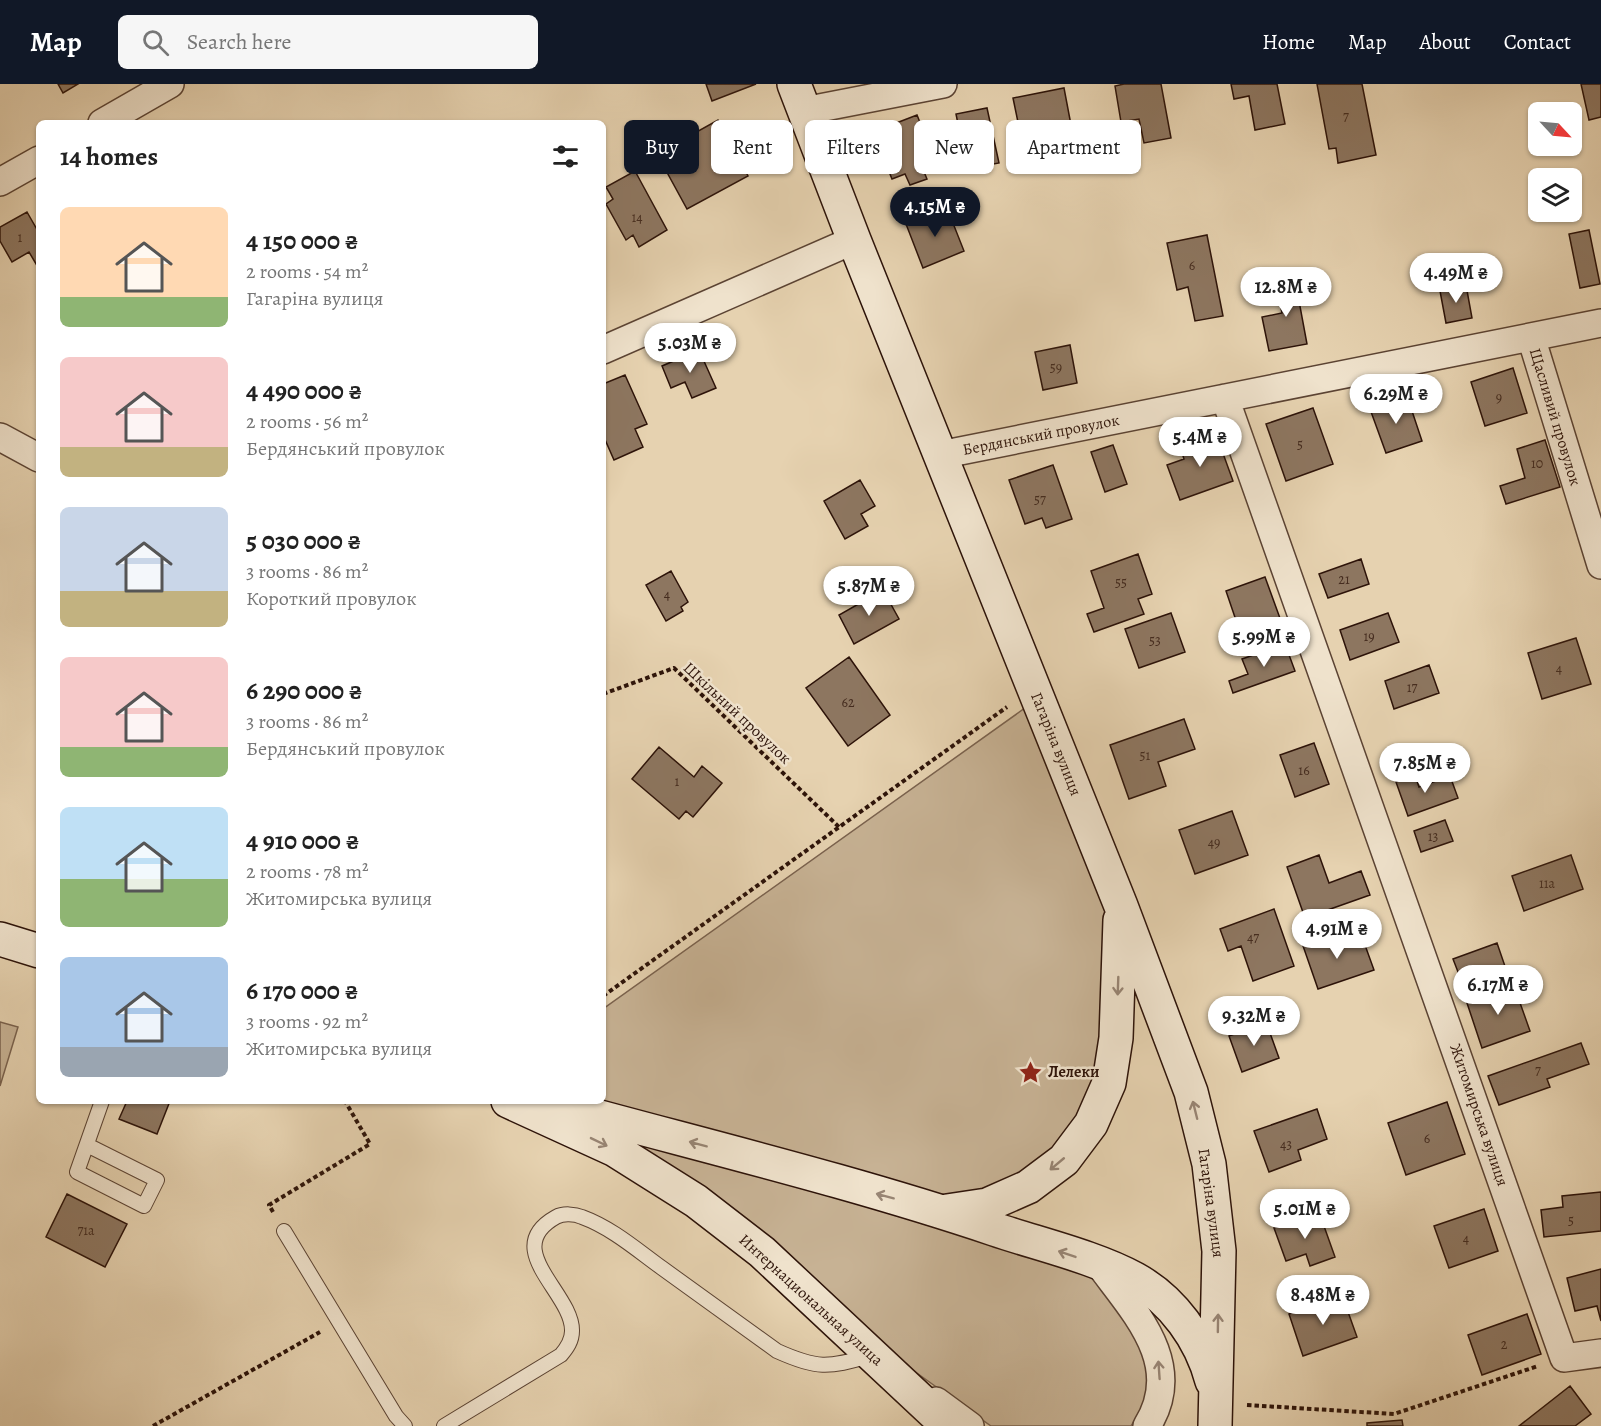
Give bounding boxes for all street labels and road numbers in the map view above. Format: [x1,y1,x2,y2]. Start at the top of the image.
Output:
street label: Щасливий провулок [1524,346,1586,488]
street label: Бердянський провулок [961,409,1121,461]
street label: Шкільний провулок [678,657,796,769]
street label: Гагаріна вулиця [1025,689,1087,799]
street label: Житомирська вулиця [1444,1041,1514,1189]
street label: Гагаріна вулиця [1192,1147,1230,1259]
street label: Интернациональная улица [734,1229,888,1371]

